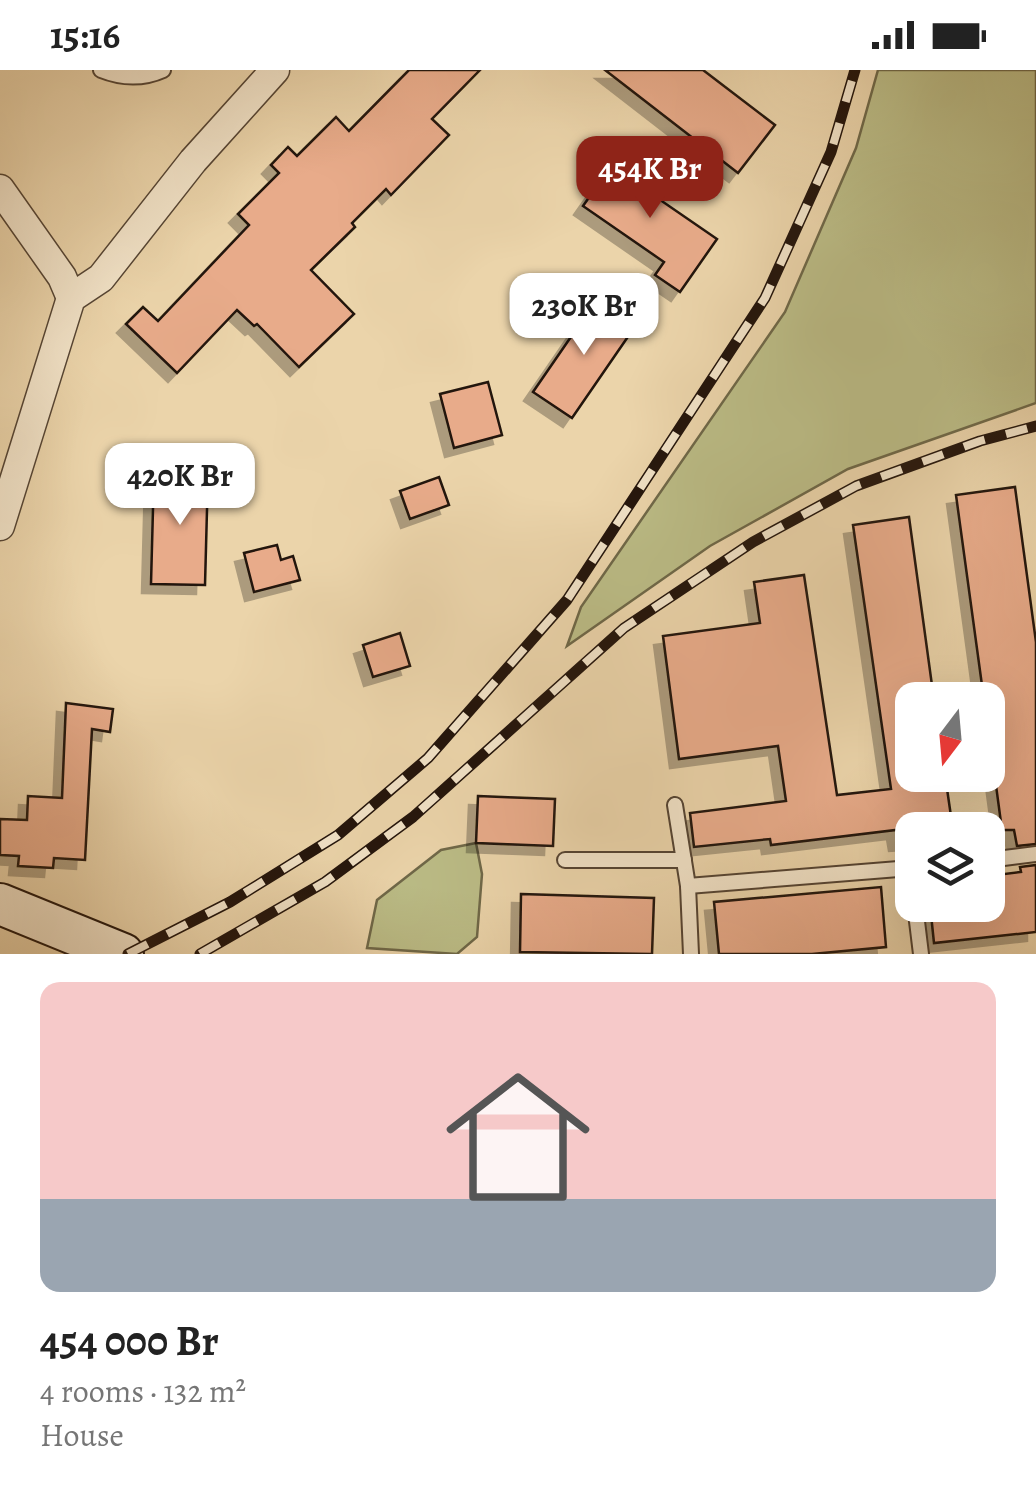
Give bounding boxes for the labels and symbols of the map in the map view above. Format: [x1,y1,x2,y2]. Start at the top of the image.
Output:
pin: 454K Br [558,136,742,221]
pin: 230K Br [492,273,676,358]
pin: 420K Br [88,443,272,528]
north arrow [895,682,1005,792]

